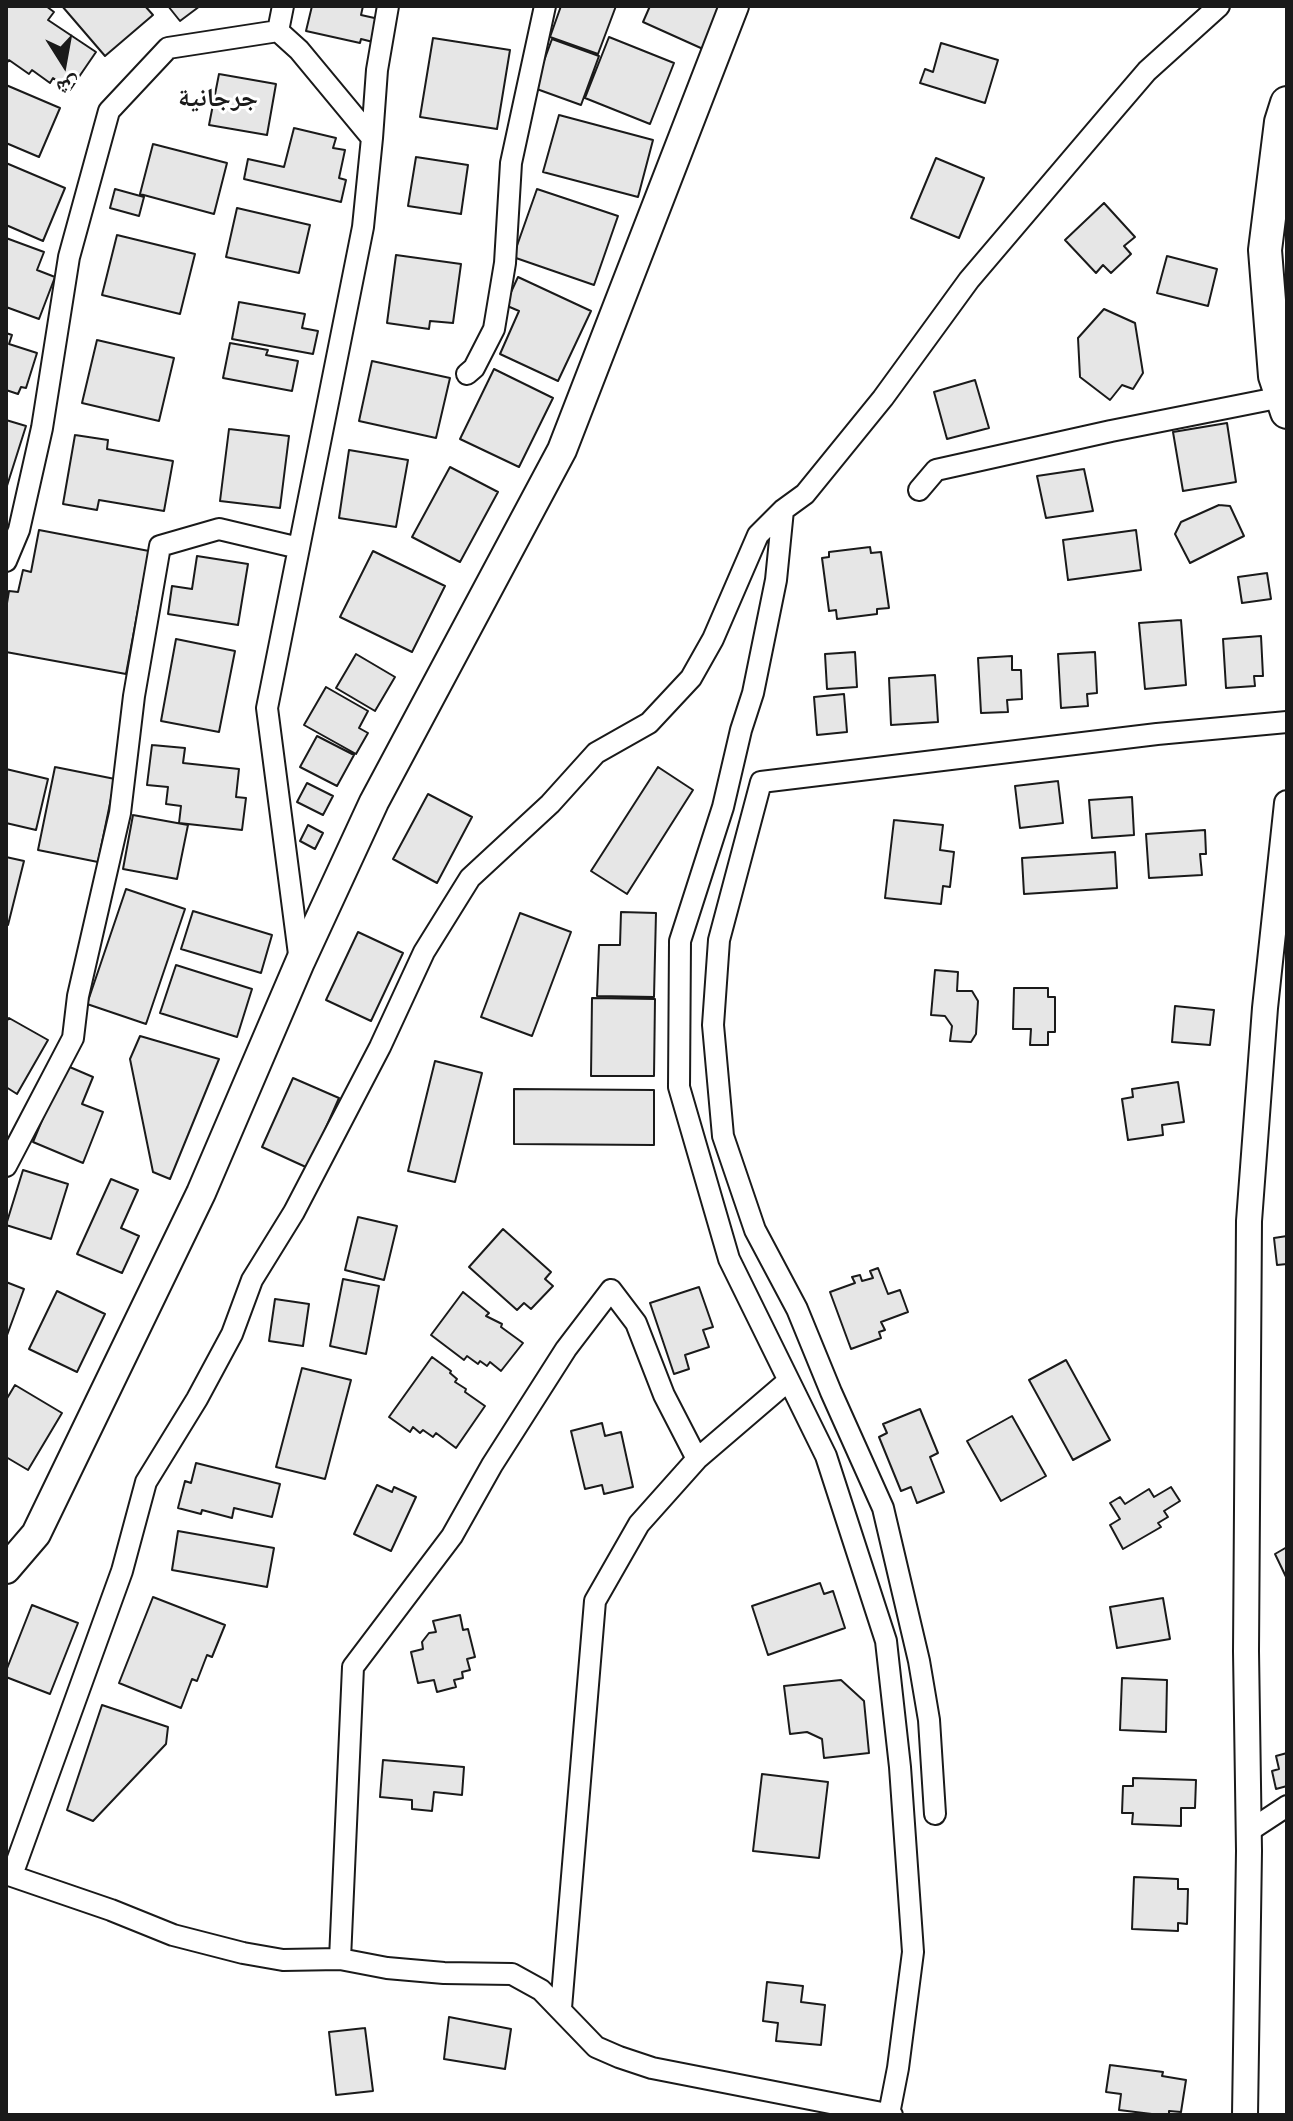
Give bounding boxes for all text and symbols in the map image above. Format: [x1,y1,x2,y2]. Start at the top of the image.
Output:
north arrow [24,24,104,104]
text: ش [54,71,83,105]
district label: جرجانية [178,83,258,115]

